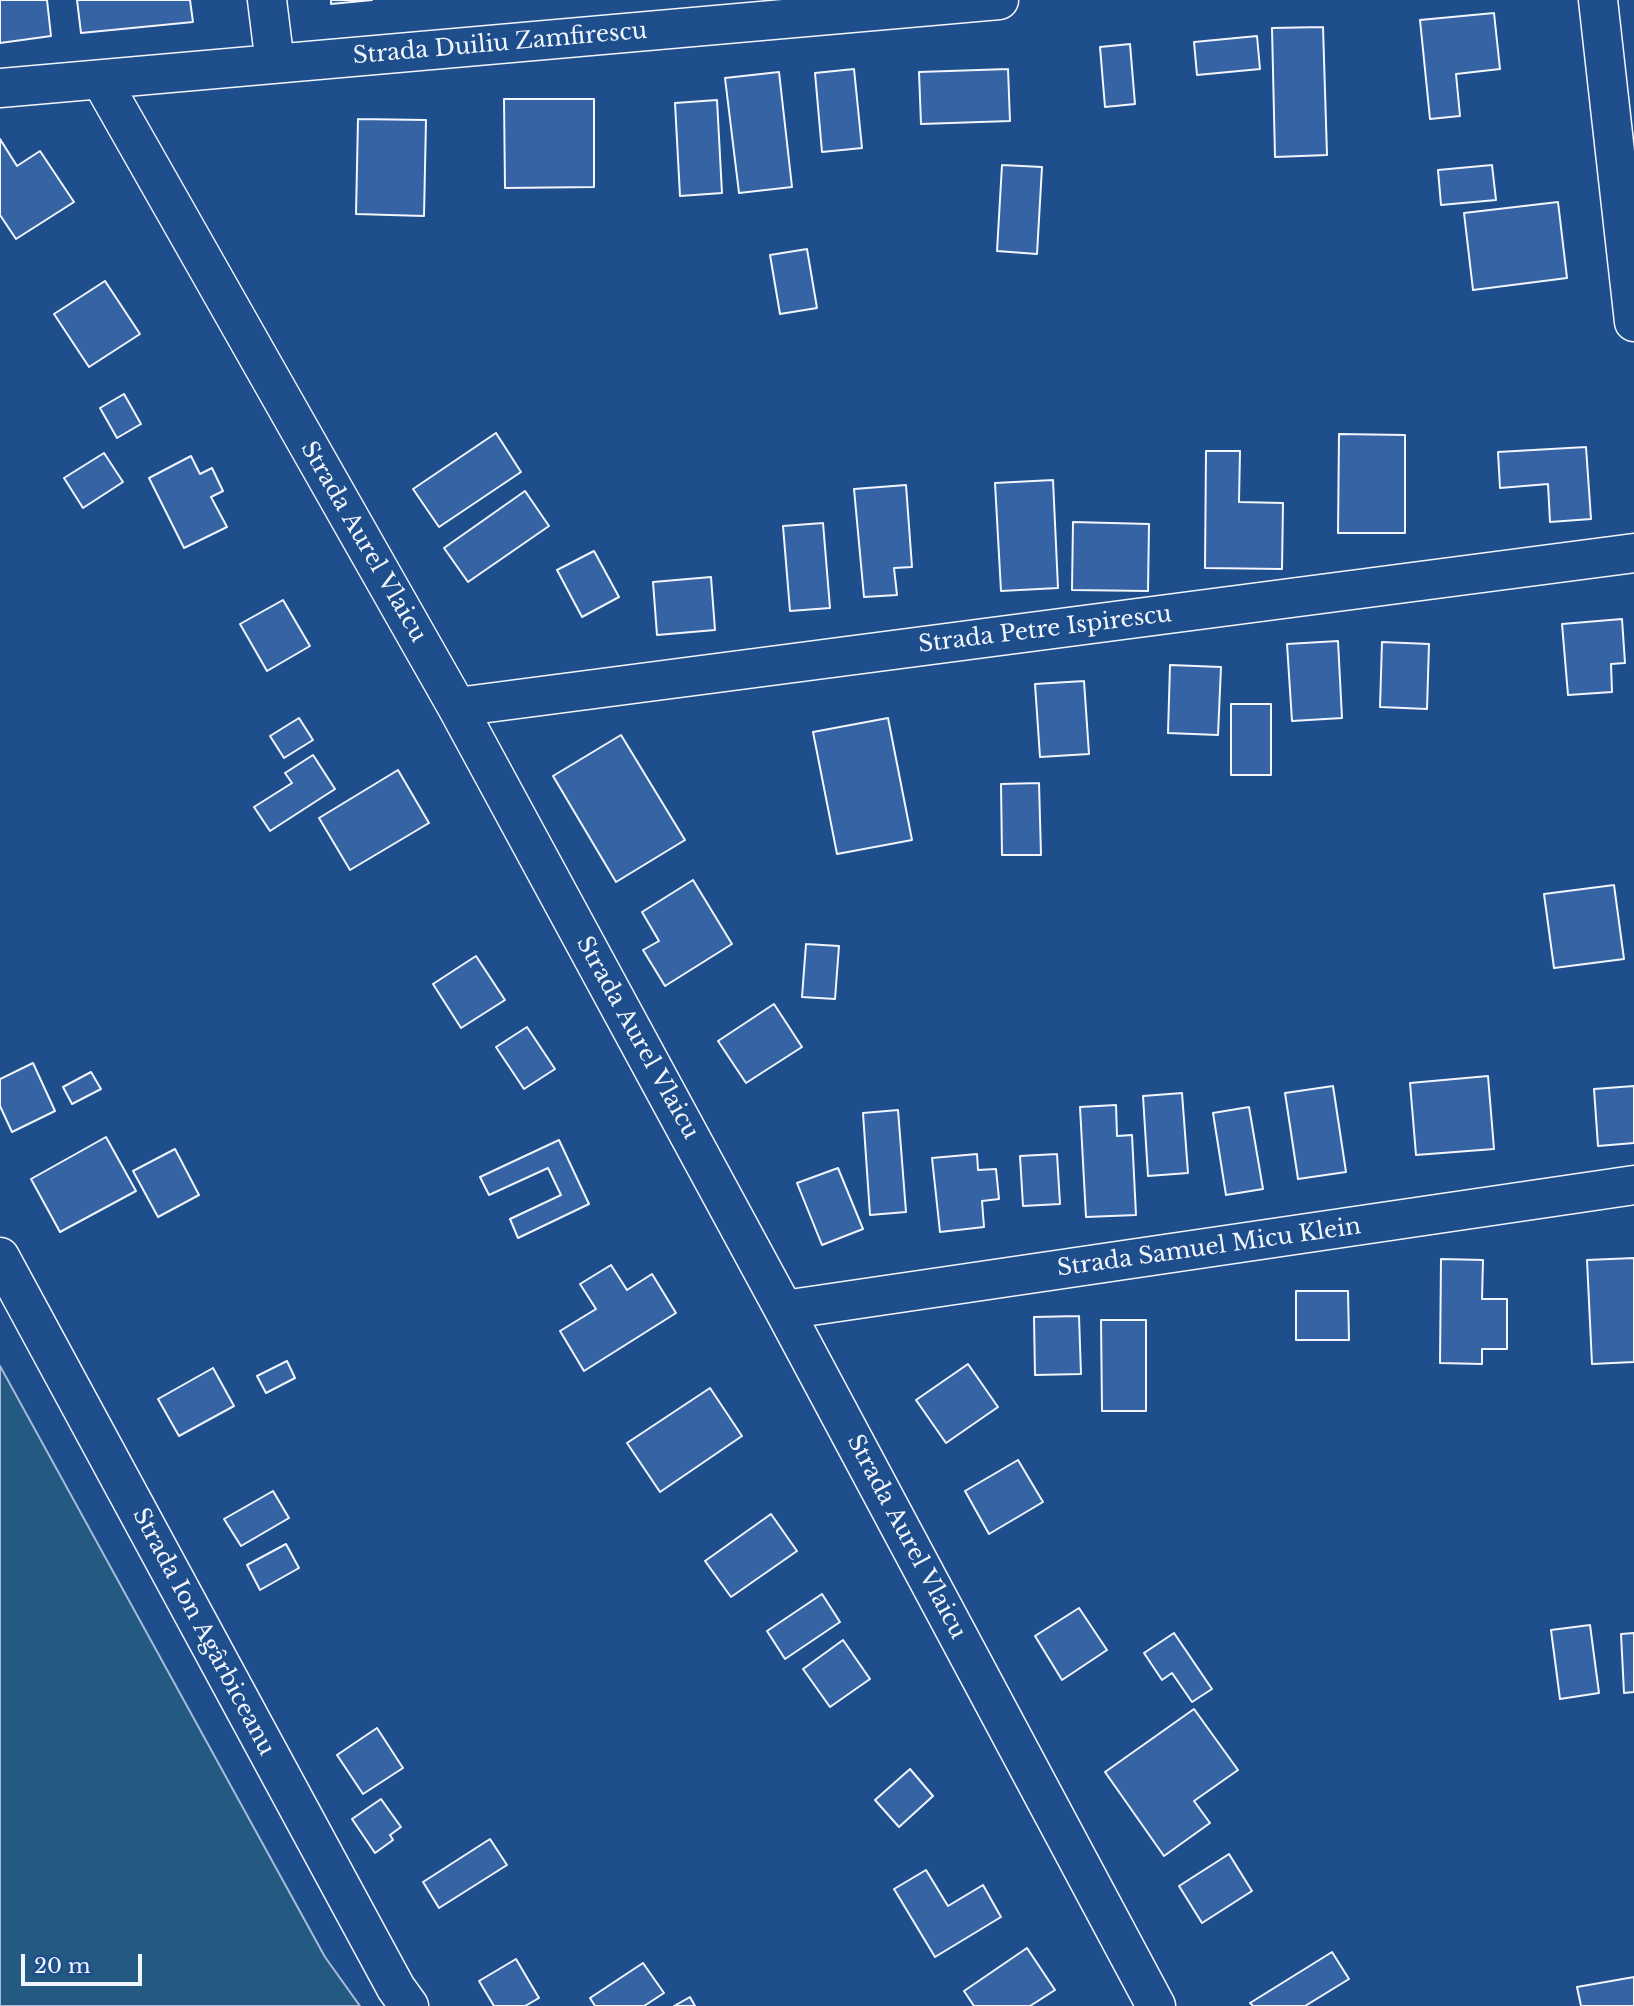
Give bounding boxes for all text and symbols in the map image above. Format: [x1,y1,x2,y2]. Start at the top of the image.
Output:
street label: Strada Duiliu Zamfirescu [352,17,648,71]
street label: Strada Aurel Vlaicu [294,437,432,647]
street label: Strada Petre Ispirescu [917,601,1173,659]
street label: Strada Aurel Vlaicu [570,932,704,1144]
street label: Strada Samuel Micu Klein [1055,1213,1363,1283]
street label: Strada Aurel Vlaicu [840,1430,972,1644]
street label: Strada Ion Agârbiceanu [126,1504,280,1760]
scale bar [24,1940,145,1984]
text: 20 m [34,1953,91,1979]

